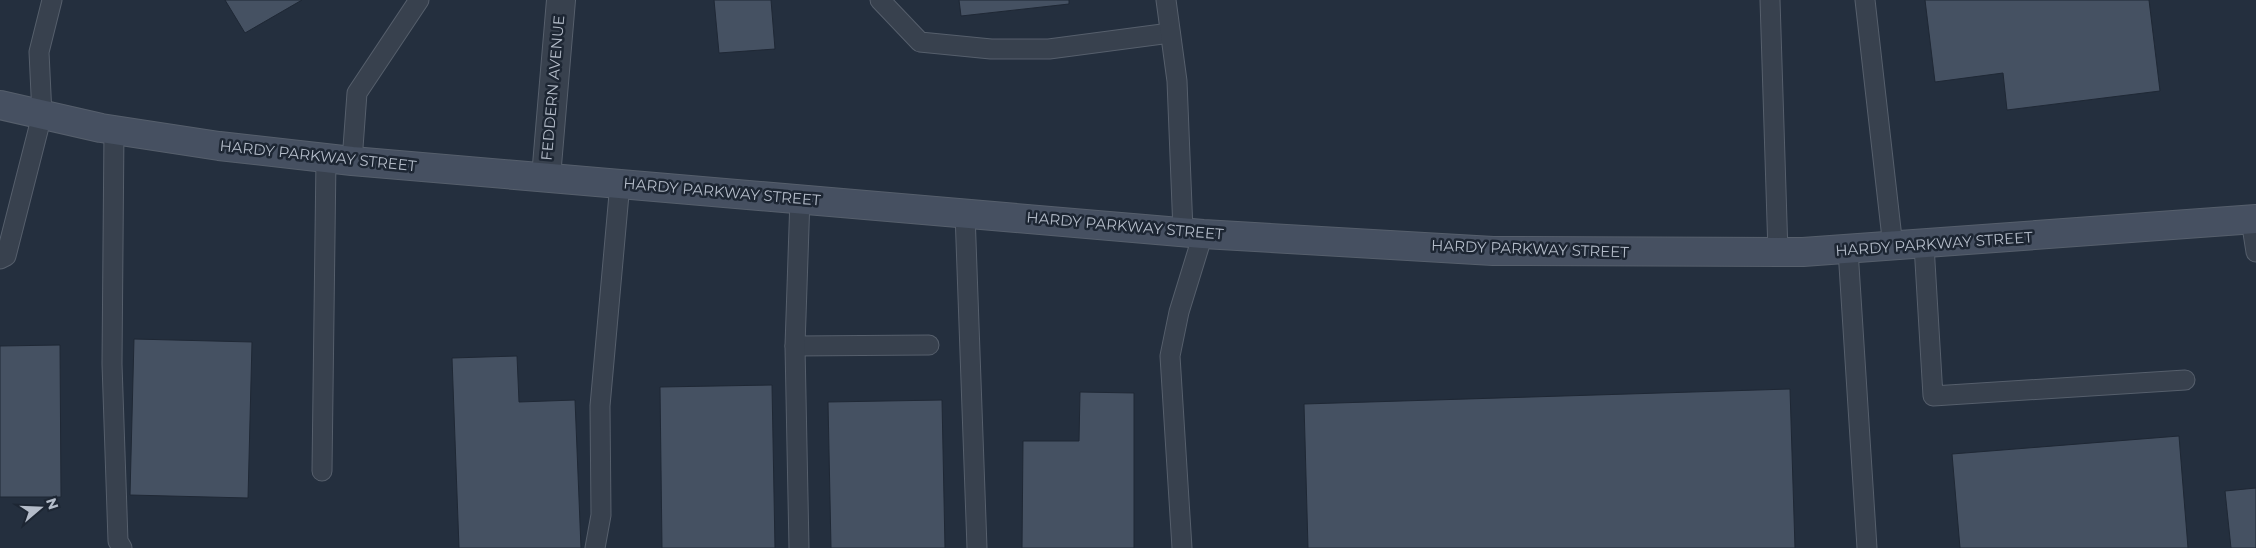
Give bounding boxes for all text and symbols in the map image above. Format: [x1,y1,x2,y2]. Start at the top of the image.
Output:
street label: FEDDERN AVENUE [537,14,568,161]
street label: HARDY PARKWAY STREET [219,136,418,175]
street label: HARDY PARKWAY STREET [623,173,822,210]
street label: HARDY PARKWAY STREET [1026,207,1225,244]
street label: HARDY PARKWAY STREET [1835,227,2034,260]
street label: HARDY PARKWAY STREET [1431,236,1630,261]
north arrow [15,483,65,533]
text: N [42,495,63,512]

